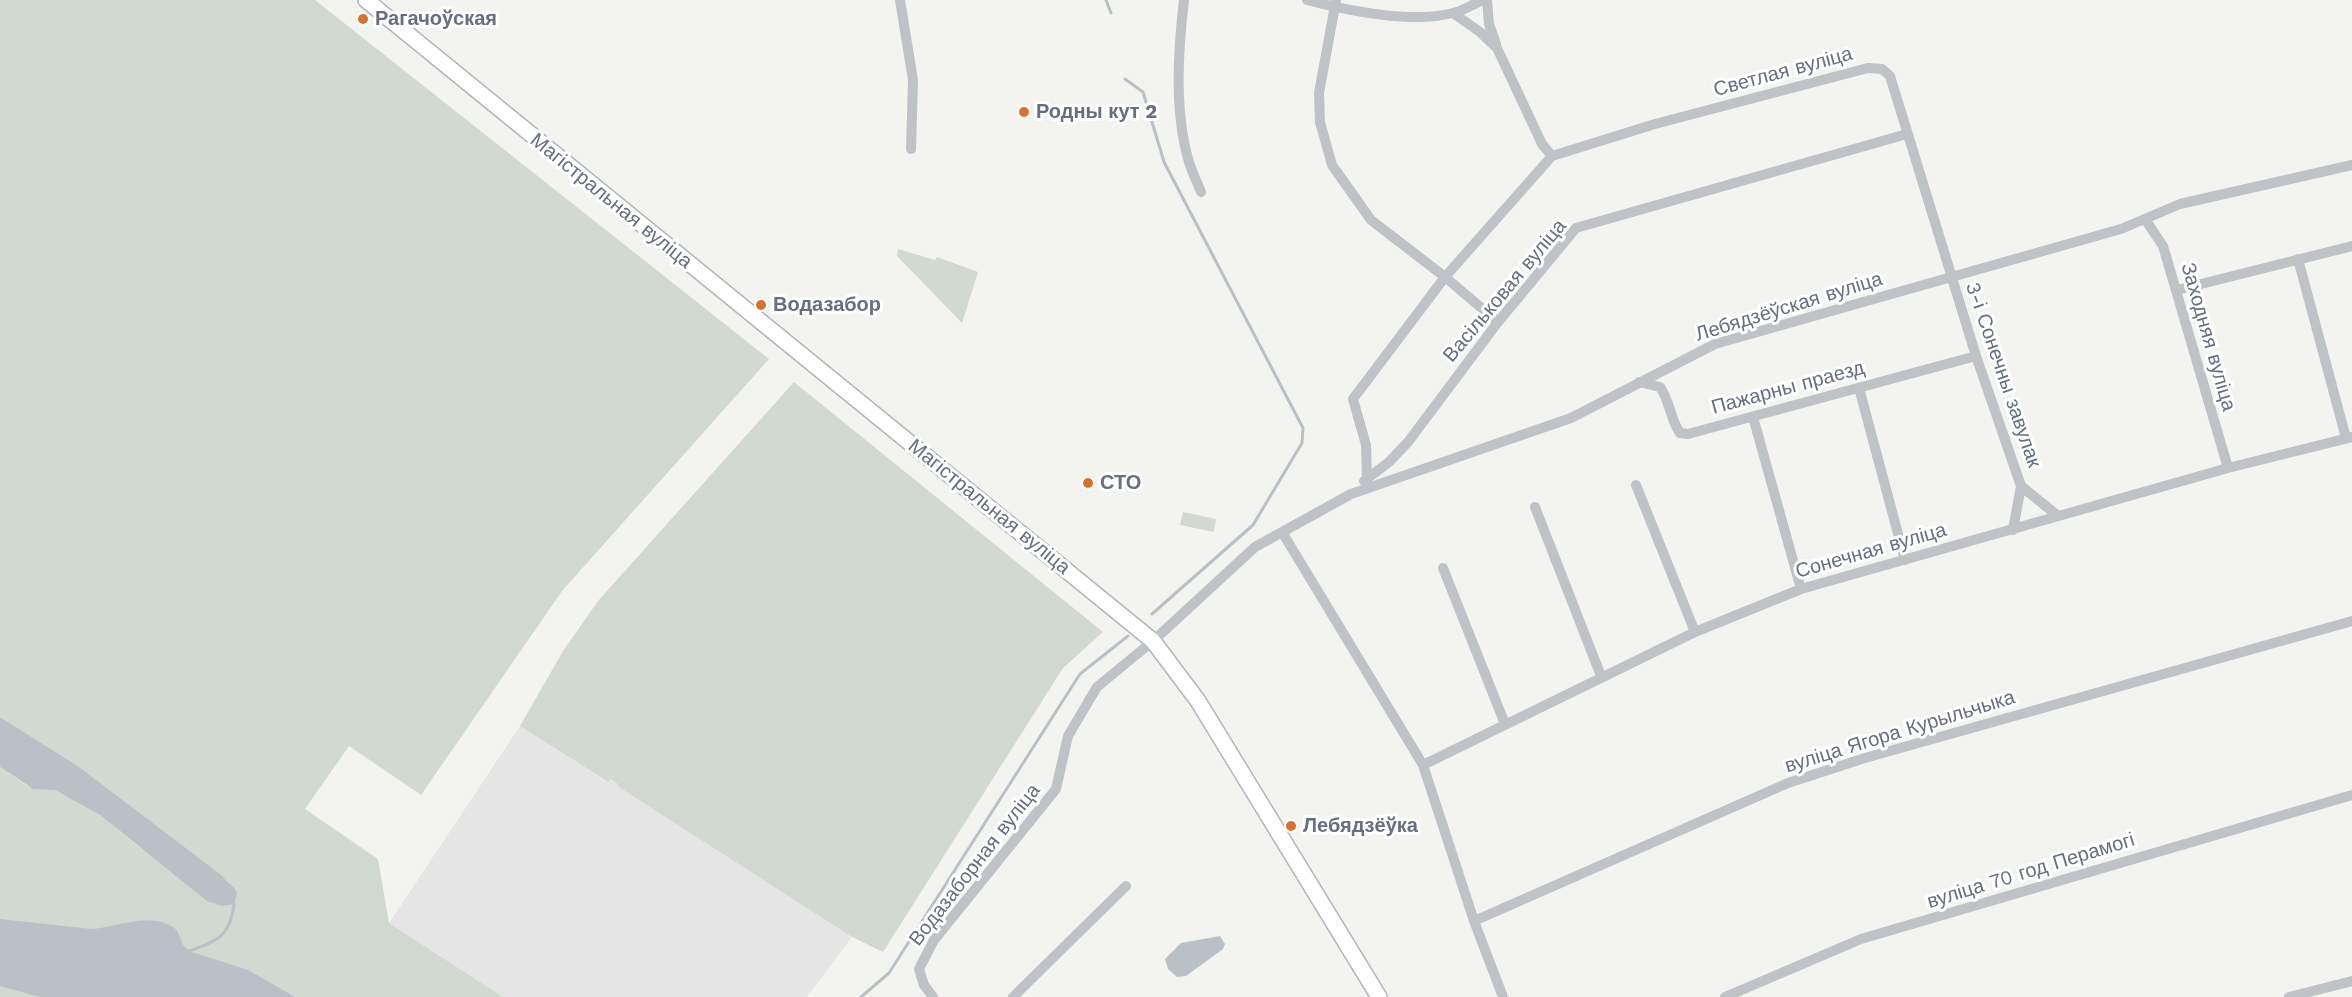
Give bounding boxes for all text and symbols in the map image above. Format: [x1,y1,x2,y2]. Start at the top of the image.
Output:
place label: Рагачоўская [375,7,497,31]
marker: Рагачоўская [356,12,370,26]
street label: Светлая вуліца [1711,42,1855,102]
place label: Родны кут 2 [1036,100,1157,124]
marker: Родны кут 2 [1017,105,1031,119]
street label: Магістральная вуліца [525,128,697,274]
street label: Васільковая вуліца [1438,215,1572,367]
street label: Заходняя вуліца [2175,260,2241,414]
street label: Лебядзёўская вуліца [1693,267,1885,347]
street label: 3-і Сонечны завулак [1960,279,2046,471]
place label: Водазабор [773,293,881,317]
marker: Водазабор [754,298,768,312]
street label: Пажарны праезд [1709,356,1867,420]
street label: Магістральная вуліца [903,434,1075,580]
place label: СТО [1100,471,1141,495]
marker: СТО [1081,476,1095,490]
street label: Сонечная вуліца [1793,518,1949,584]
street label: вуліца Ягора Курыльчыка [1782,686,2018,778]
street label: Водазаборная вуліца [904,779,1046,951]
place label: Лебядзёўка [1303,814,1418,838]
marker: Лебядзёўка [1284,819,1298,833]
street label: вуліца 70 год Перамогі [1924,828,2138,914]

